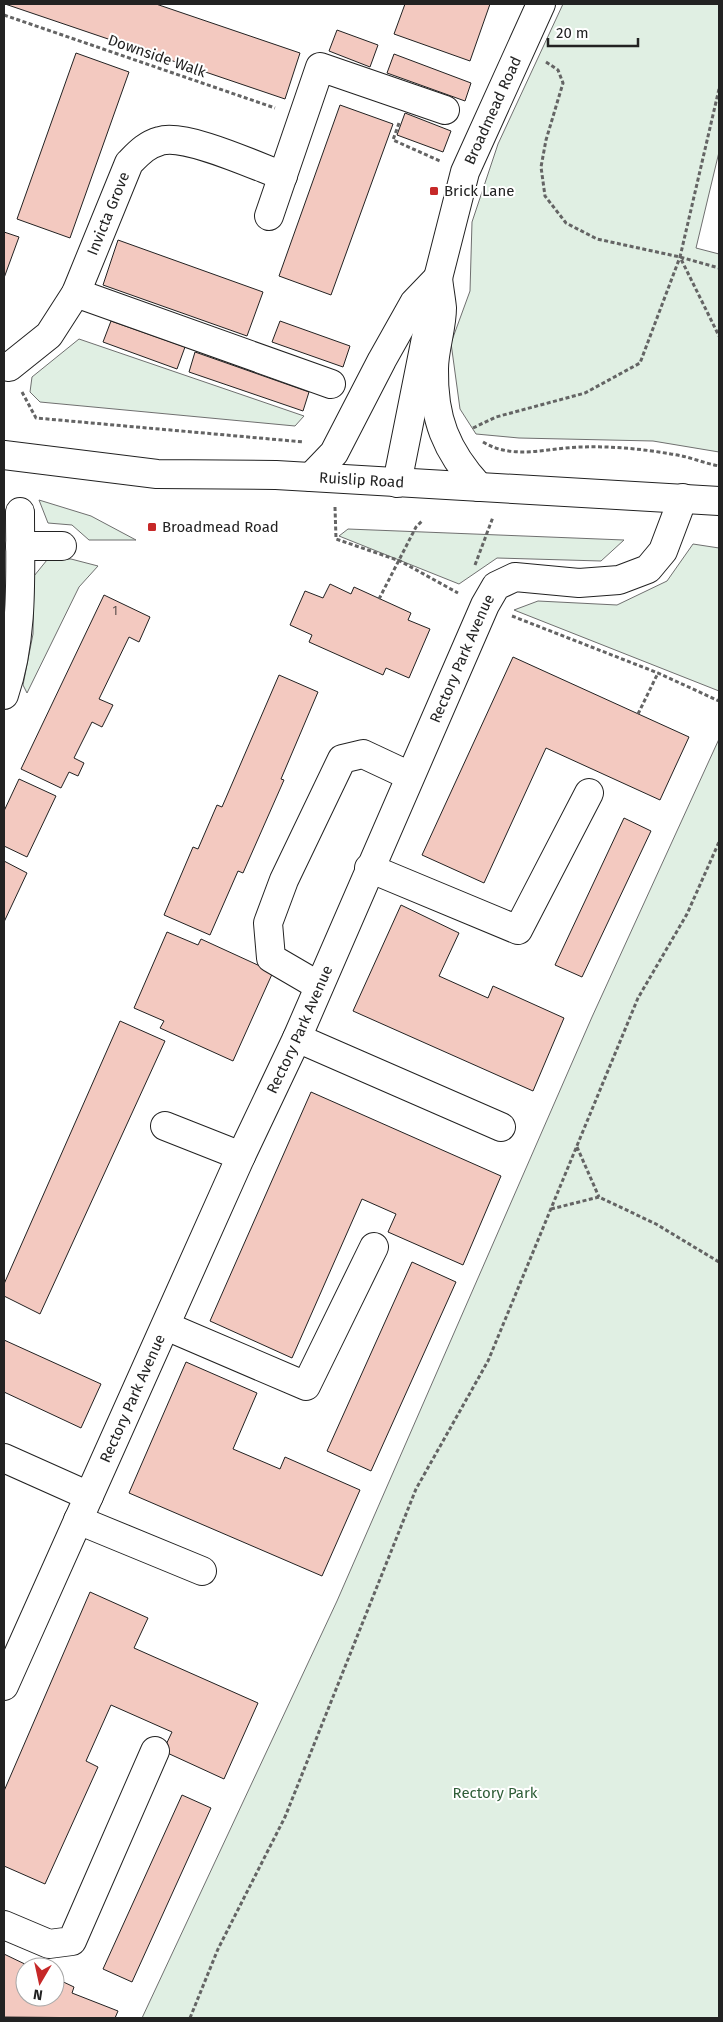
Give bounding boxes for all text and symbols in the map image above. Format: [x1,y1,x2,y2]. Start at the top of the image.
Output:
scale bar [548,15,638,47]
text: 20 m [556,24,589,42]
street label: Downside Walk [106,31,209,81]
street label: Broadmead Road [461,53,525,167]
street label: Invicta Grove [83,169,133,258]
place label: Brick Lane [444,182,514,200]
marker: Brick Lane [428,185,440,197]
street label: Ruislip Road [319,469,405,492]
place label: Broadmead Road [162,518,279,536]
marker: Broadmead Road [146,521,158,533]
street label: Rectory Park Avenue [426,591,498,726]
house number: 1 [112,604,118,618]
street label: Rectory Park Avenue [263,963,336,1097]
street label: Rectory Park Avenue [96,1331,169,1465]
park label: Rectory Park [453,1784,538,1802]
north arrow [15,1957,65,2007]
text: N [32,1985,44,2003]

